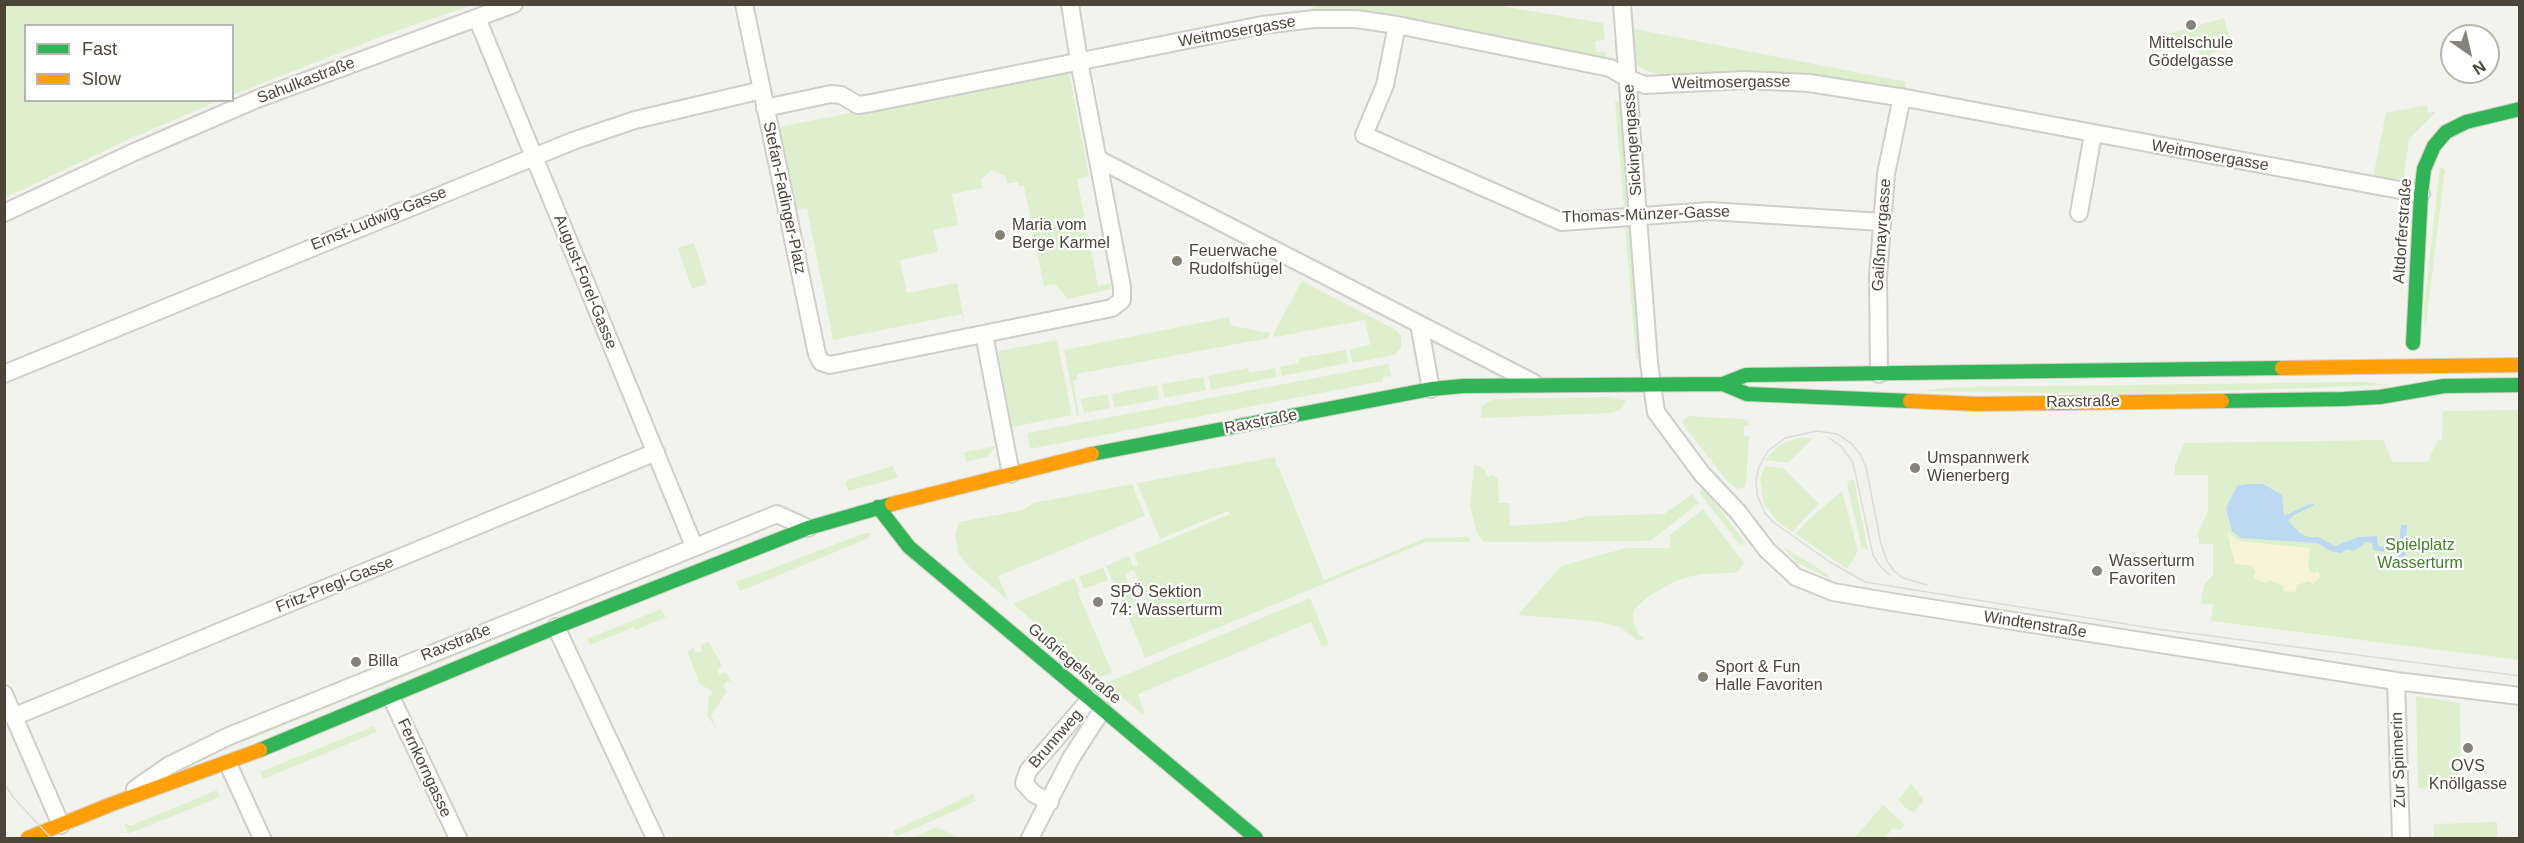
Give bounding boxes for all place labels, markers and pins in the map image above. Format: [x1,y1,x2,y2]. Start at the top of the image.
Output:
marker: Mittelschule Gödelgasse [2184,18,2198,32]
place label: Mittelschule Gödelgasse [2148,34,2234,72]
place label: Maria vom Berge Karmel [1012,216,1110,254]
marker: Maria vom Berge Karmel [993,228,1007,242]
place label: Feuerwache Rudolfshügel [1189,242,1282,280]
marker: Feuerwache Rudolfshügel [1170,254,1184,268]
place label: Umspannwerk Wienerberg [1927,449,2029,487]
marker: Umspannwerk Wienerberg [1908,461,1922,475]
place label: Wasserturm Favoriten [2109,552,2195,590]
marker: Wasserturm Favoriten [2090,564,2104,578]
place label: SPÖ Sektion 74: Wasserturm [1110,583,1222,621]
marker: SPÖ Sektion 74: Wasserturm [1091,595,1105,609]
place label: Billa [368,652,398,672]
marker: Billa [349,655,363,669]
place label: Sport & Fun Halle Favoriten [1715,658,1823,696]
marker: Sport & Fun Halle Favoriten [1696,670,1710,684]
marker: OVS Knöllgasse [2461,741,2475,755]
place label: OVS Knöllgasse [2429,757,2507,795]

